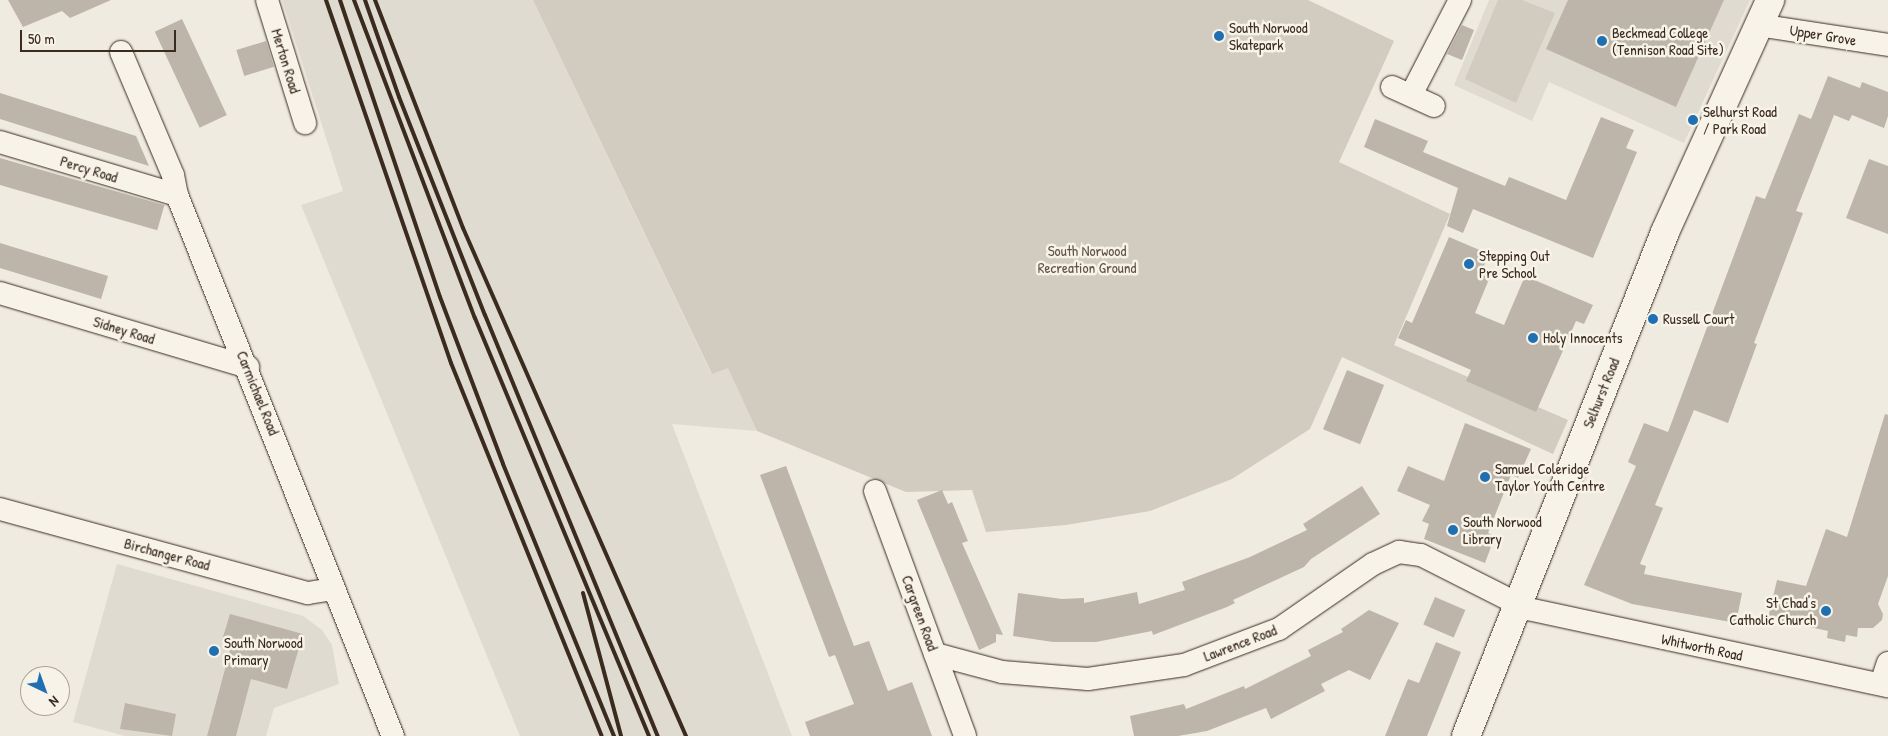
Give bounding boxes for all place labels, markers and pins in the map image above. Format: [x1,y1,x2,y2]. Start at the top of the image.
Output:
place label: South Norwood Skatepark [1229,18,1308,53]
place label: Beckmead College (Tennison Road Site) [1612,23,1724,58]
marker: South Norwood Skatepark [1213,30,1225,42]
marker: Beckmead College (Tennison Road Site) [1596,35,1608,47]
place label: Selhurst Road / Park Road [1703,102,1777,137]
marker: Selhurst Road / Park Road [1687,114,1699,126]
place label: Stepping Out Pre School [1479,246,1550,281]
marker: Stepping Out Pre School [1463,258,1475,270]
place label: Russell Court [1663,310,1734,328]
marker: Russell Court [1647,313,1659,325]
place label: Holy Innocents [1543,329,1622,347]
marker: Holy Innocents [1527,332,1539,344]
place label: Samuel Coleridge Taylor Youth Centre [1495,459,1605,494]
marker: Samuel Coleridge Taylor Youth Centre [1479,471,1491,483]
place label: South Norwood Library [1463,512,1542,547]
marker: South Norwood Library [1447,524,1459,536]
place label: St Chad's Catholic Church [1729,593,1816,628]
marker: St Chad's Catholic Church [1820,605,1832,617]
place label: South Norwood Primary [224,633,303,668]
marker: South Norwood Primary [208,645,220,657]

